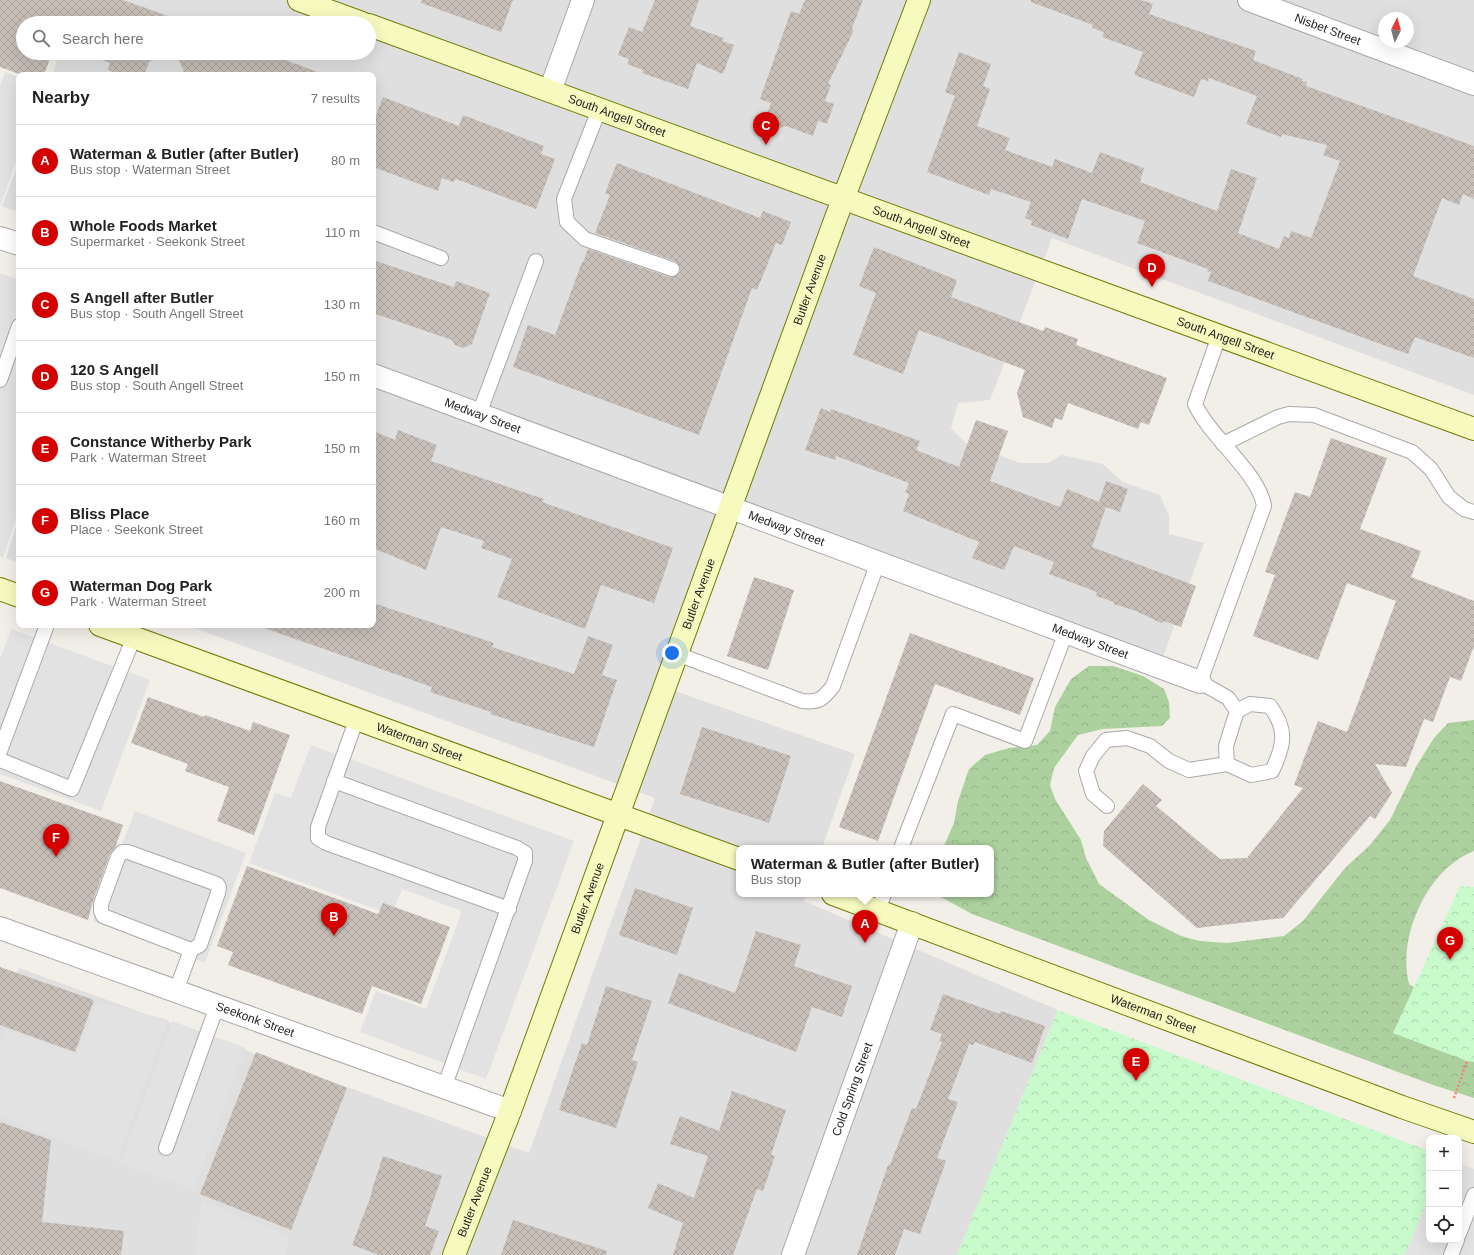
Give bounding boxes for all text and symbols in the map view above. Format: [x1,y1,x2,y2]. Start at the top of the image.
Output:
street label: Nisbet Street [1293,11,1363,48]
north arrow [1378,12,1414,48]
search box [16,16,376,60]
icon: search [30,27,52,49]
text: Search here [62,30,144,47]
text: Nearby [32,88,90,107]
text: 7 results [311,91,360,106]
street label: South Angell Street [566,91,668,140]
pin: C [753,112,779,145]
text: Waterman & Butler (after Butler) [70,145,299,162]
text: A [40,153,50,168]
text: 80 m [331,153,360,168]
text: Bus stop · Waterman Street [70,162,230,177]
street label: South Angell Street [871,203,973,251]
text: Whole Foods Market [70,217,217,234]
text: B [40,225,50,240]
text: 110 m [325,225,360,240]
text: Supermarket · Seekonk Street [70,234,245,249]
street label: Butler Avenue [790,252,829,327]
pin: D [1139,254,1165,287]
text: S Angell after Butler [70,289,214,306]
text: C [40,297,50,312]
text: 130 m [324,297,360,312]
text: Bus stop · South Angell Street [70,306,243,321]
street label: South Angell Street [1175,314,1277,363]
text: 120 S Angell [70,361,159,378]
text: D [40,369,50,384]
text: 150 m [324,369,360,384]
text: Bus stop · South Angell Street [70,378,243,393]
street label: Medway Street [443,395,523,436]
text: Constance Witherby Park [70,433,252,450]
text: E [41,441,49,456]
text: 150 m [324,441,360,456]
text: Park · Waterman Street [70,450,206,465]
text: Bliss Place [70,505,149,522]
street label: Medway Street [746,508,827,549]
text: F [41,513,49,528]
text: 160 m [324,513,360,528]
text: Place · Seekonk Street [70,522,203,537]
street label: Butler Avenue [679,556,718,631]
text: Waterman Dog Park [70,577,212,594]
text: G [40,585,50,600]
text: 200 m [324,585,360,600]
text: Park · Waterman Street [70,594,206,609]
street label: Medway Street [1050,621,1131,662]
your location [662,643,682,663]
street label: Waterman Street [374,720,465,764]
pin: F [43,824,69,857]
popup [736,845,994,897]
text: Waterman & Butler (after Butler) [751,855,979,872]
street label: Butler Avenue [568,860,607,936]
text: Bus stop [751,872,801,887]
pin: B [321,903,347,936]
pin: A [852,910,878,943]
pin: G [1437,927,1463,960]
street label: Waterman Street [1109,991,1199,1037]
street label: Seekonk Street [214,999,297,1040]
street label: Cold Spring Street [829,1040,876,1138]
pin: E [1123,1048,1149,1081]
map controls [1426,1135,1462,1243]
button: + [1426,1135,1462,1171]
street label: Butler Avenue [455,1164,495,1239]
button: − [1426,1171,1462,1207]
button: locate [1426,1207,1462,1243]

